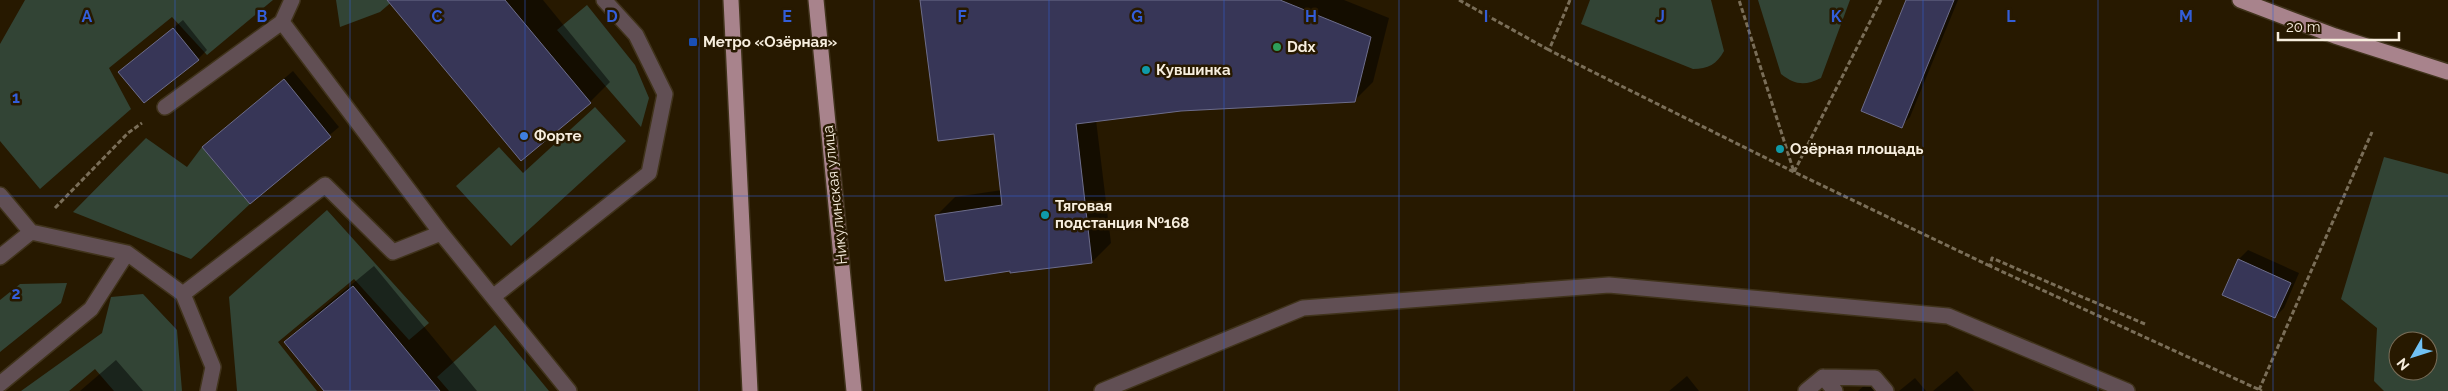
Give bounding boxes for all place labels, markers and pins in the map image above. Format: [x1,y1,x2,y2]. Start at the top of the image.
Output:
place label: Метро «Озёрная» [703,33,838,51]
marker: Метро «Озёрная» [687,36,699,48]
place label: Ddx [1287,38,1315,56]
marker: Ddx [1271,41,1283,53]
place label: Кувшинка [1156,61,1231,79]
marker: Кувшинка [1140,64,1152,76]
place label: Форте [534,127,581,145]
marker: Форте [518,130,530,142]
place label: Озёрная площадь [1790,140,1923,158]
marker: Озёрная площадь [1774,143,1786,155]
place label: Тяговая подстанция №168 [1055,197,1189,232]
marker: Тяговая подстанция №168 [1039,209,1051,221]

